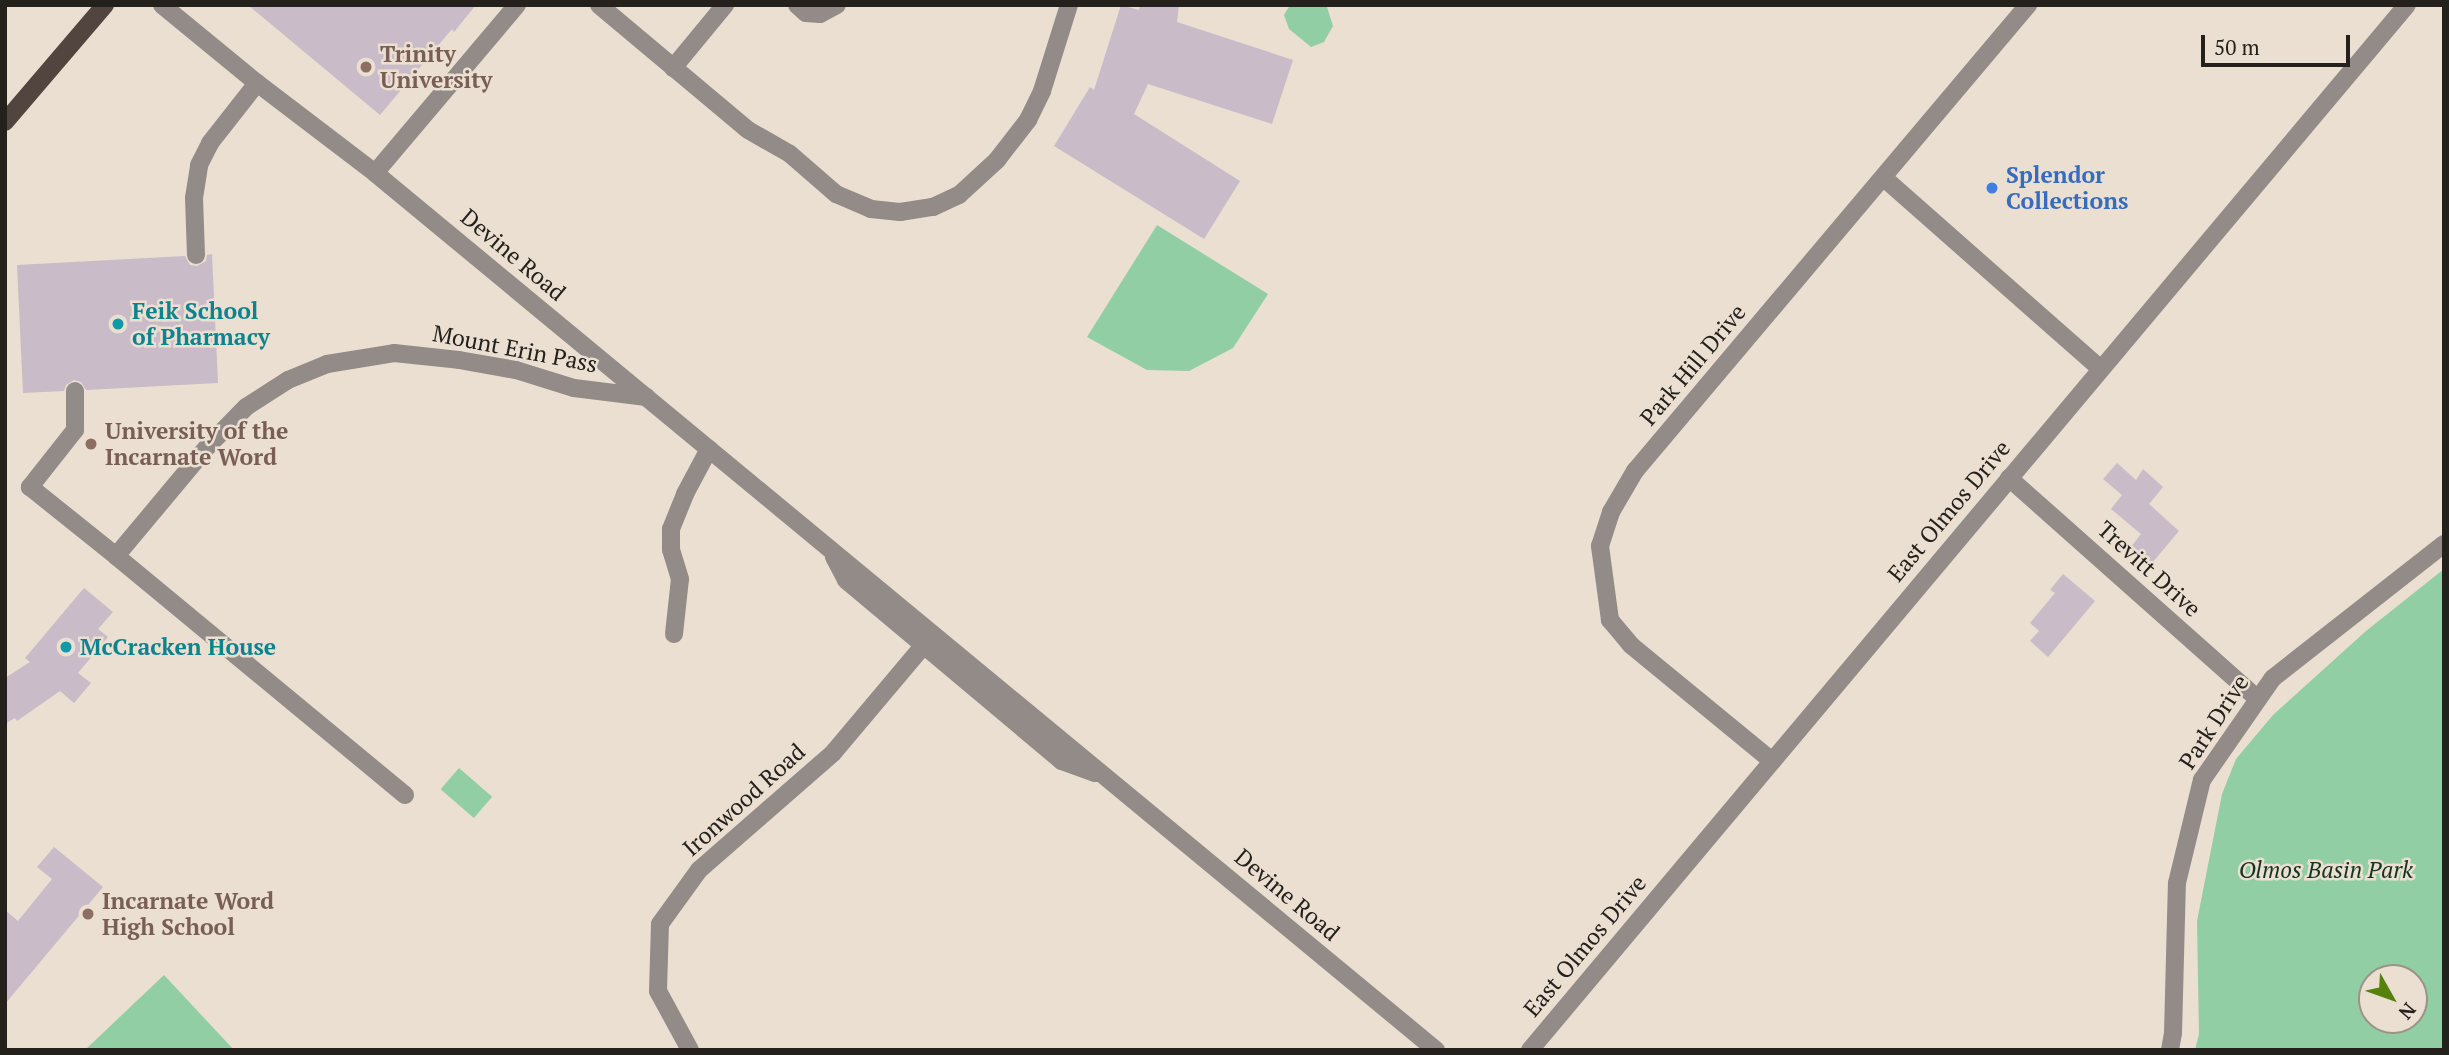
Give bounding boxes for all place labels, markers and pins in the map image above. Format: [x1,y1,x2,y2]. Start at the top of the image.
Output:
place label: Trinity University [380,40,492,94]
marker: Trinity University [358,59,374,75]
place label: Splendor Collections [2006,161,2128,215]
marker: Splendor Collections [1984,180,2000,196]
place label: Feik School of Pharmacy [132,297,270,351]
marker: Feik School of Pharmacy [110,316,126,332]
place label: University of the Incarnate Word [105,417,288,471]
marker: University of the Incarnate Word [83,436,99,452]
place label: McCracken House [80,633,276,661]
marker: McCracken House [58,639,74,655]
place label: Incarnate Word High School [102,887,274,941]
marker: Incarnate Word High School [80,906,96,922]

